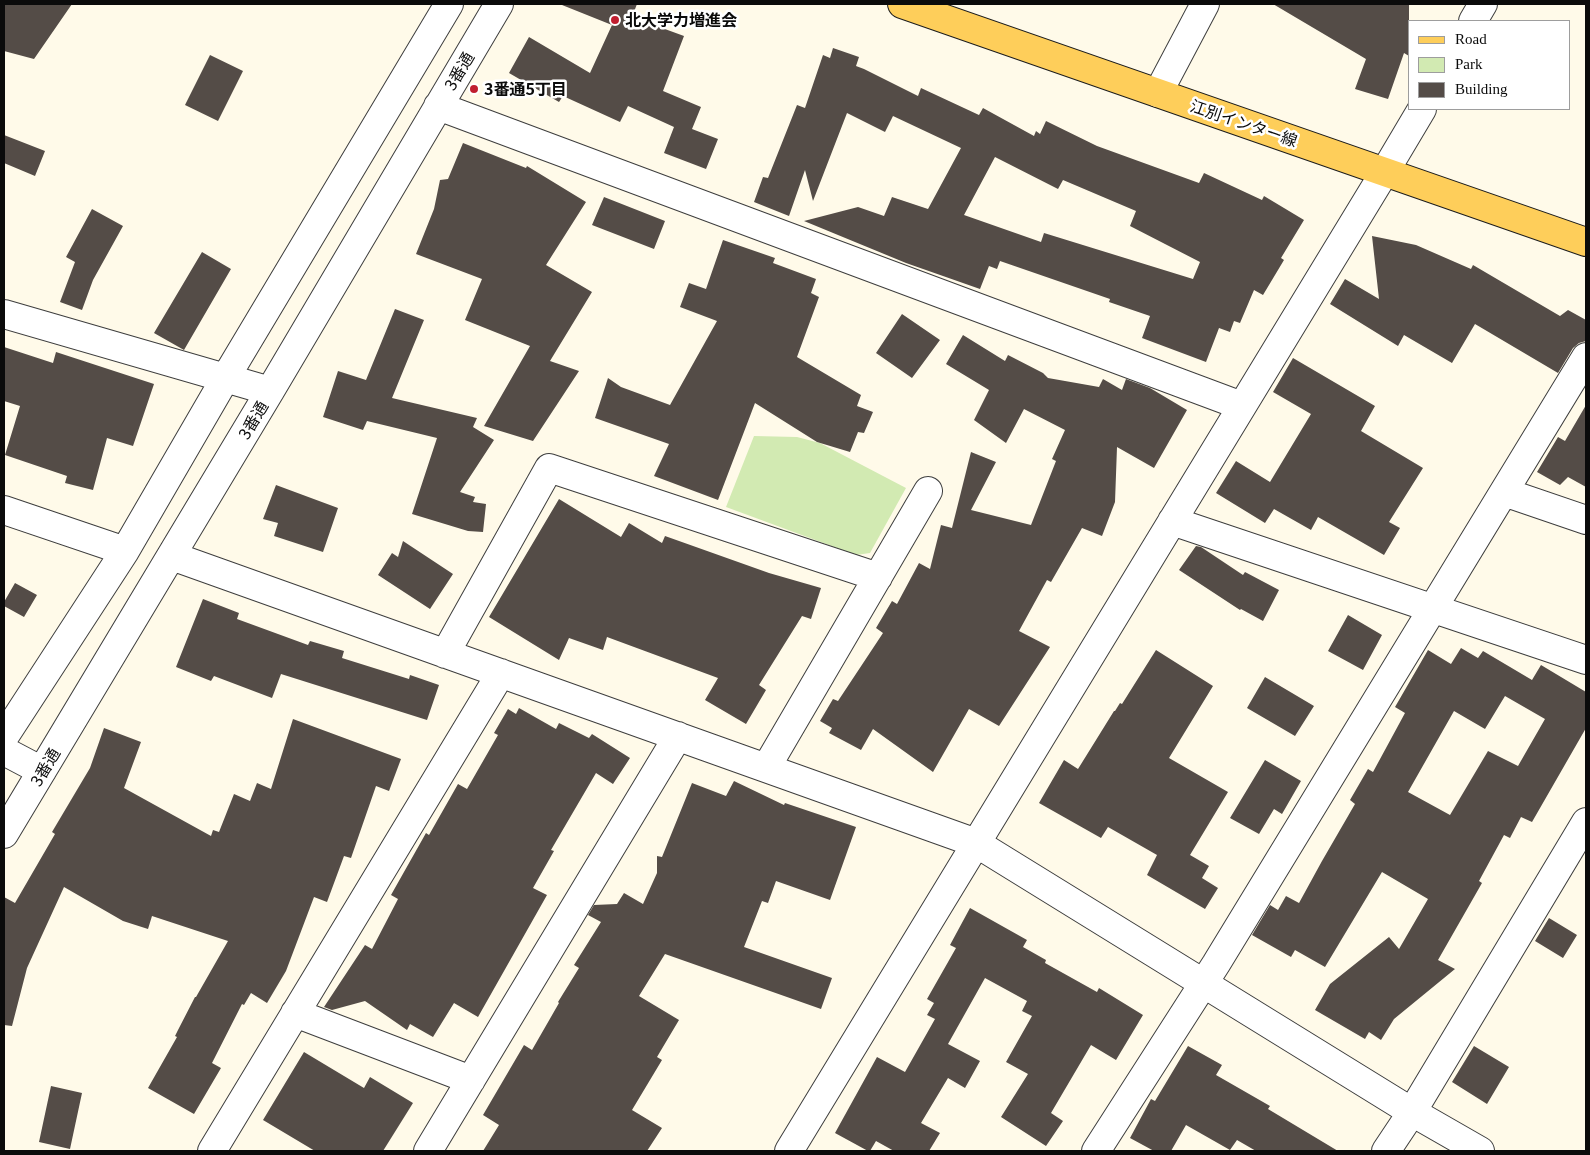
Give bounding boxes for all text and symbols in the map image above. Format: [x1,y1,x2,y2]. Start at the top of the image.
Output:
place label: 北大学力増進会 [625,10,737,30]
marker: 北大学力増進会 [609,14,621,26]
legend [1408,20,1570,110]
text: Road [1455,31,1487,47]
street label: 3番通 [440,49,478,93]
text: Park [1455,56,1483,72]
place label: 3番通5丁目 [484,79,567,99]
text: Building [1455,81,1508,97]
marker: 3番通5丁目 [468,83,480,95]
street label: 江別インター線 [1188,96,1300,150]
street label: 3番通 [234,398,272,442]
street label: 3番通 [26,745,64,789]

